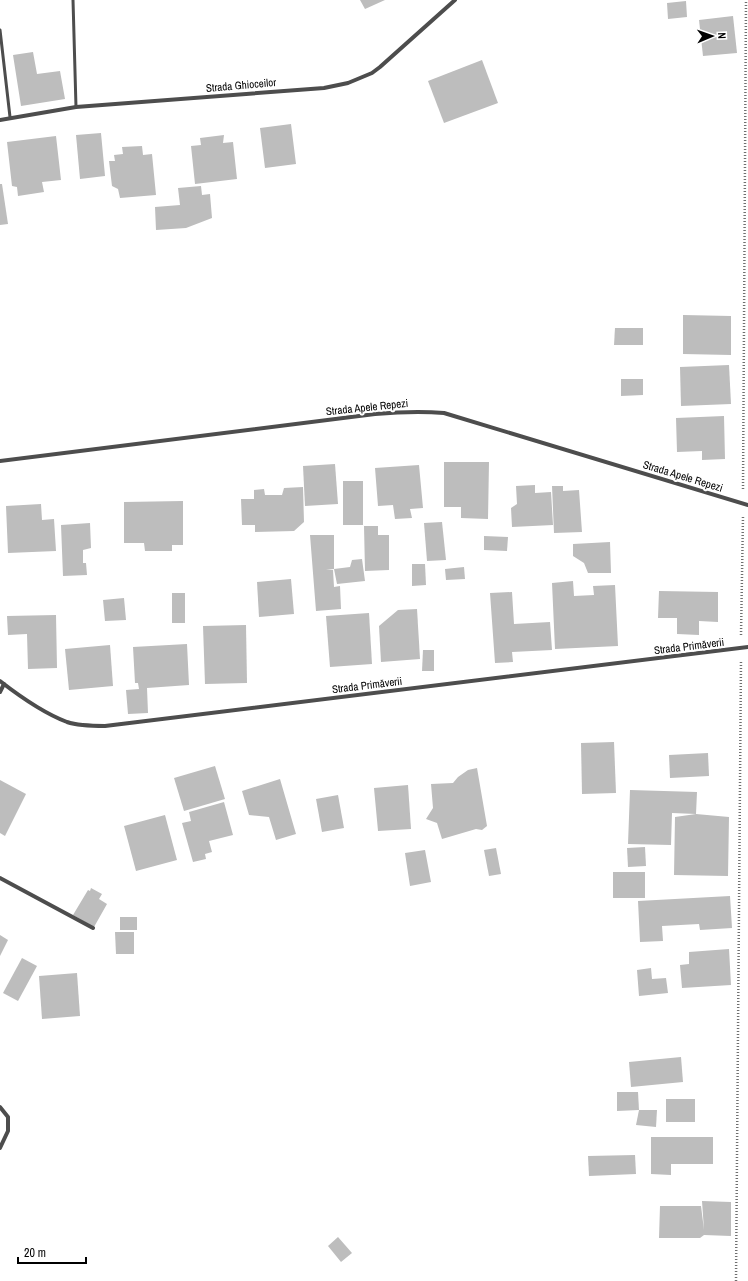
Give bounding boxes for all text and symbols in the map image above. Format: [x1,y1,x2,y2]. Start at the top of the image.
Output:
north arrow [692,16,732,56]
text: N [715,32,729,39]
street label: Strada Ghioceilor [205,75,277,95]
street label: Strada Apele Repezi [325,396,409,418]
street label: Strada Apele Repezi [641,457,725,495]
street label: Strada Primăverii [653,635,725,657]
street label: Strada Primăverii [331,674,403,696]
scale bar [18,1239,86,1265]
text: 20 m [24,1245,46,1261]

